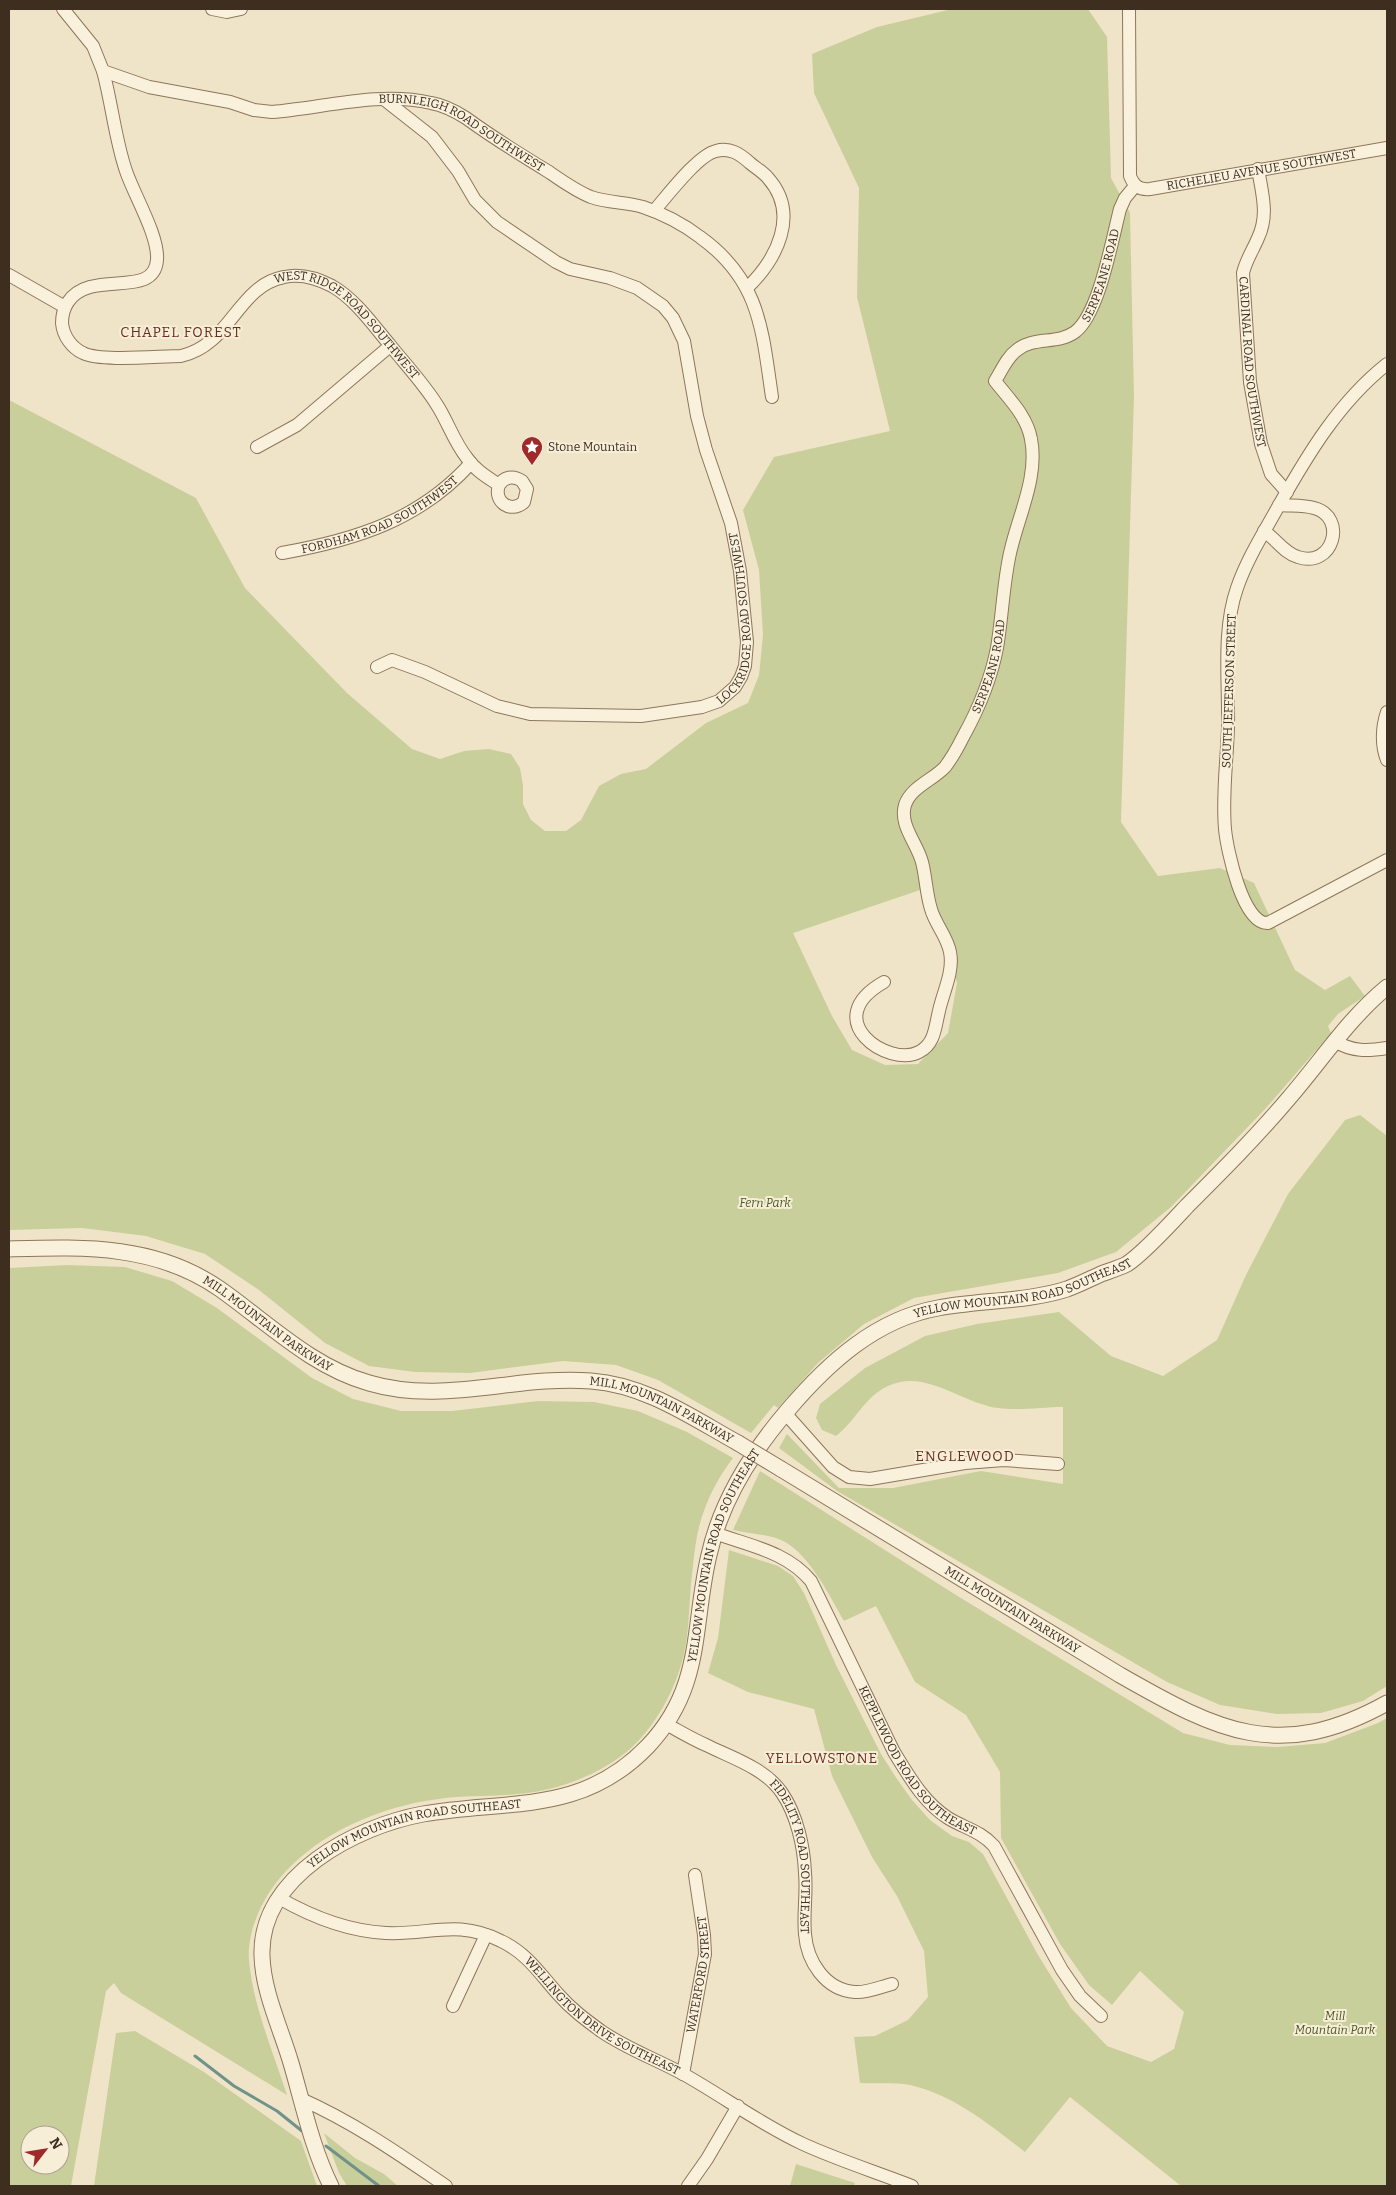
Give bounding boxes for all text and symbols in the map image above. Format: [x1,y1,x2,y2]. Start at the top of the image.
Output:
street label: BURNLEIGH ROAD SOUTHWEST [378,92,547,174]
street label: RICHELIEU AVENUE SOUTHWEST [1165,146,1357,193]
street label: SERPEANE ROAD [1079,227,1122,325]
street label: WEST RIDGE ROAD SOUTHWEST [272,269,422,382]
street label: CARDINAL ROAD SOUTHWEST [1236,276,1269,450]
district label: CHAPEL FOREST [120,324,242,341]
place icon: Stone Mountain [520,435,544,466]
place label: Stone Mountain [548,440,637,454]
street label: FORDHAM ROAD SOUTHWEST [300,473,461,556]
street label: LOCKRIDGE ROAD SOUTHWEST [714,531,754,707]
street label: SOUTH JEFFERSON STREET [1219,614,1239,768]
street label: SERPEANE ROAD [969,619,1008,716]
park label: Fern Park [739,1196,791,1210]
street label: YELLOW MOUNTAIN ROAD SOUTHEAST [912,1256,1135,1321]
street label: MILL MOUNTAIN PARKWAY [200,1273,335,1374]
street label: MILL MOUNTAIN PARKWAY [589,1374,736,1446]
street label: YELLOW MOUNTAIN ROAD SOUTHEAST [685,1446,763,1664]
district label: ENGLEWOOD [915,1448,1015,1465]
street label: MILL MOUNTAIN PARKWAY [942,1563,1083,1656]
street label: KEPPLEWOOD ROAD SOUTHEAST [856,1683,979,1838]
district label: YELLOWSTONE [766,1750,878,1767]
street label: FIDELITY ROAD SOUTHEAST [767,1776,813,1934]
street label: YELLOW MOUNTAIN ROAD SOUTHEAST [304,1797,522,1871]
street label: WATERFORD STREET [684,1915,712,2034]
street label: WELLINGTON DRIVE SOUTHEAST [522,1954,682,2078]
park label: Mill Mountain Park [1295,2009,1376,2037]
north arrow [20,2125,70,2175]
text: N [46,2135,66,2153]

